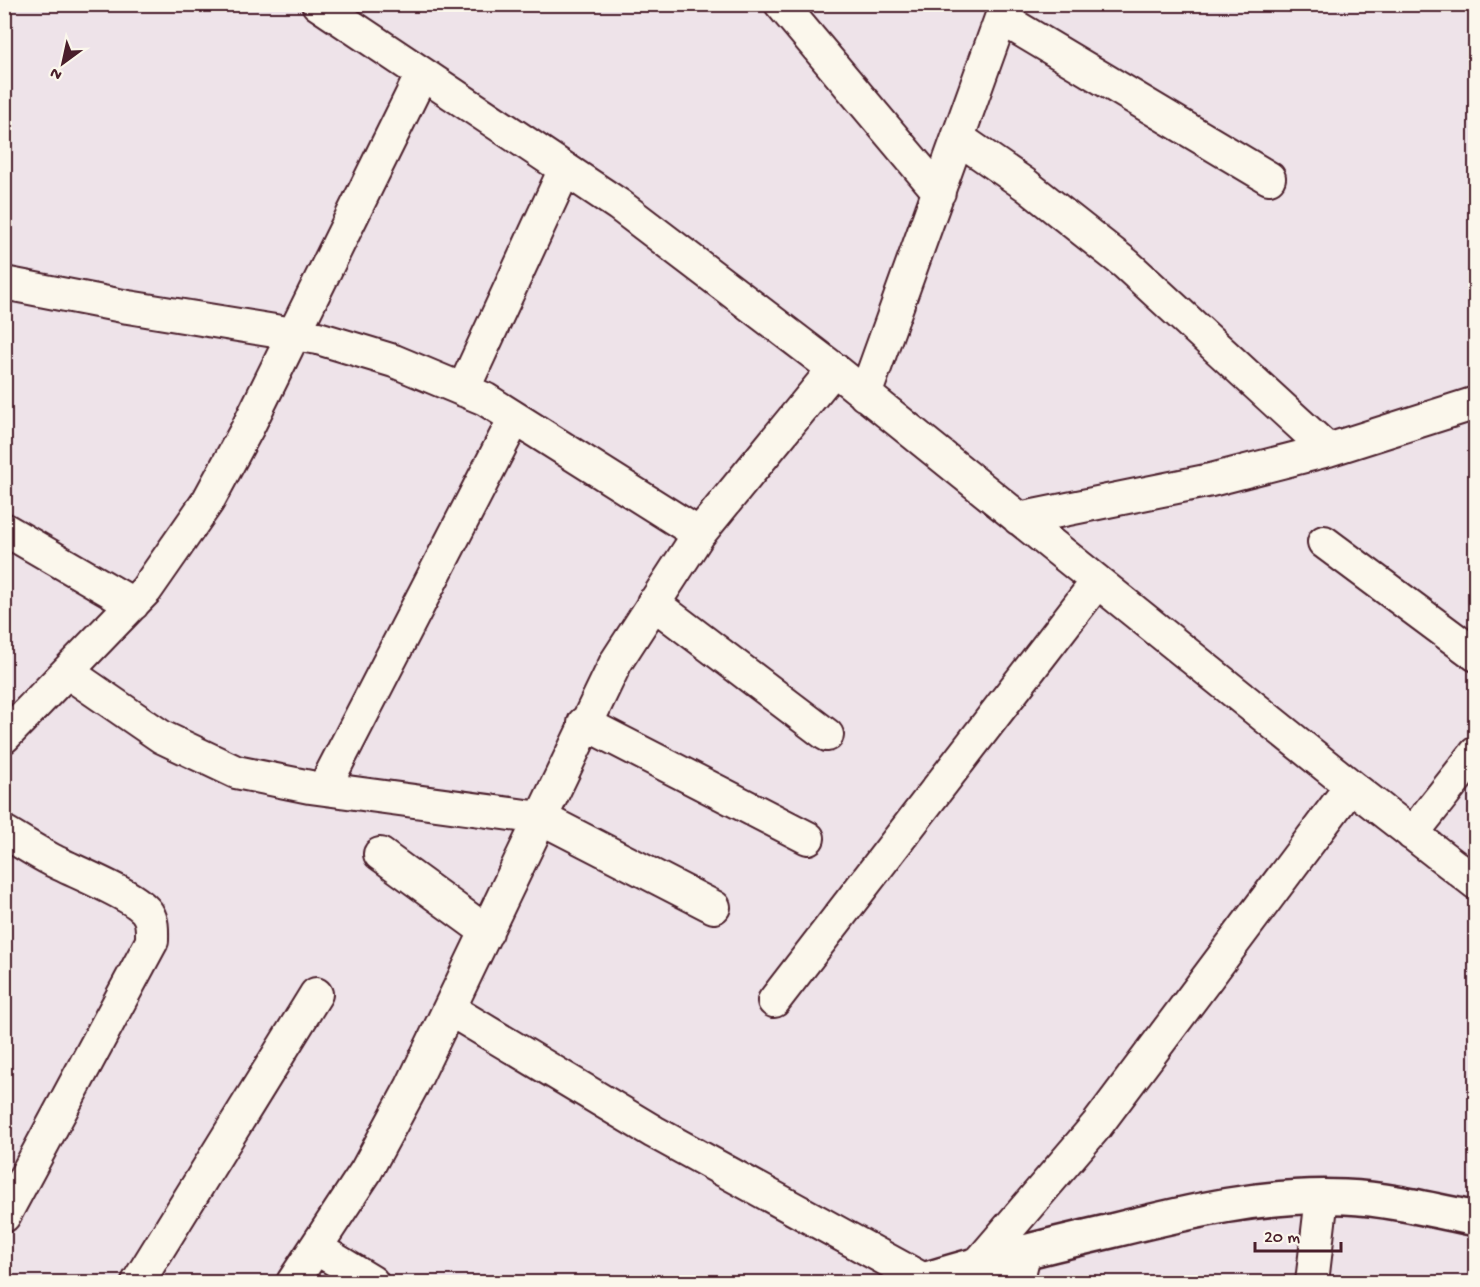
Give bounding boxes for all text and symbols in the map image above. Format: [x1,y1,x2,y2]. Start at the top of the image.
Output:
north arrow [33,33,93,93]
text: N [47,62,66,83]
scale bar [1255,1215,1340,1253]
text: 20 m [1264,1228,1300,1249]

